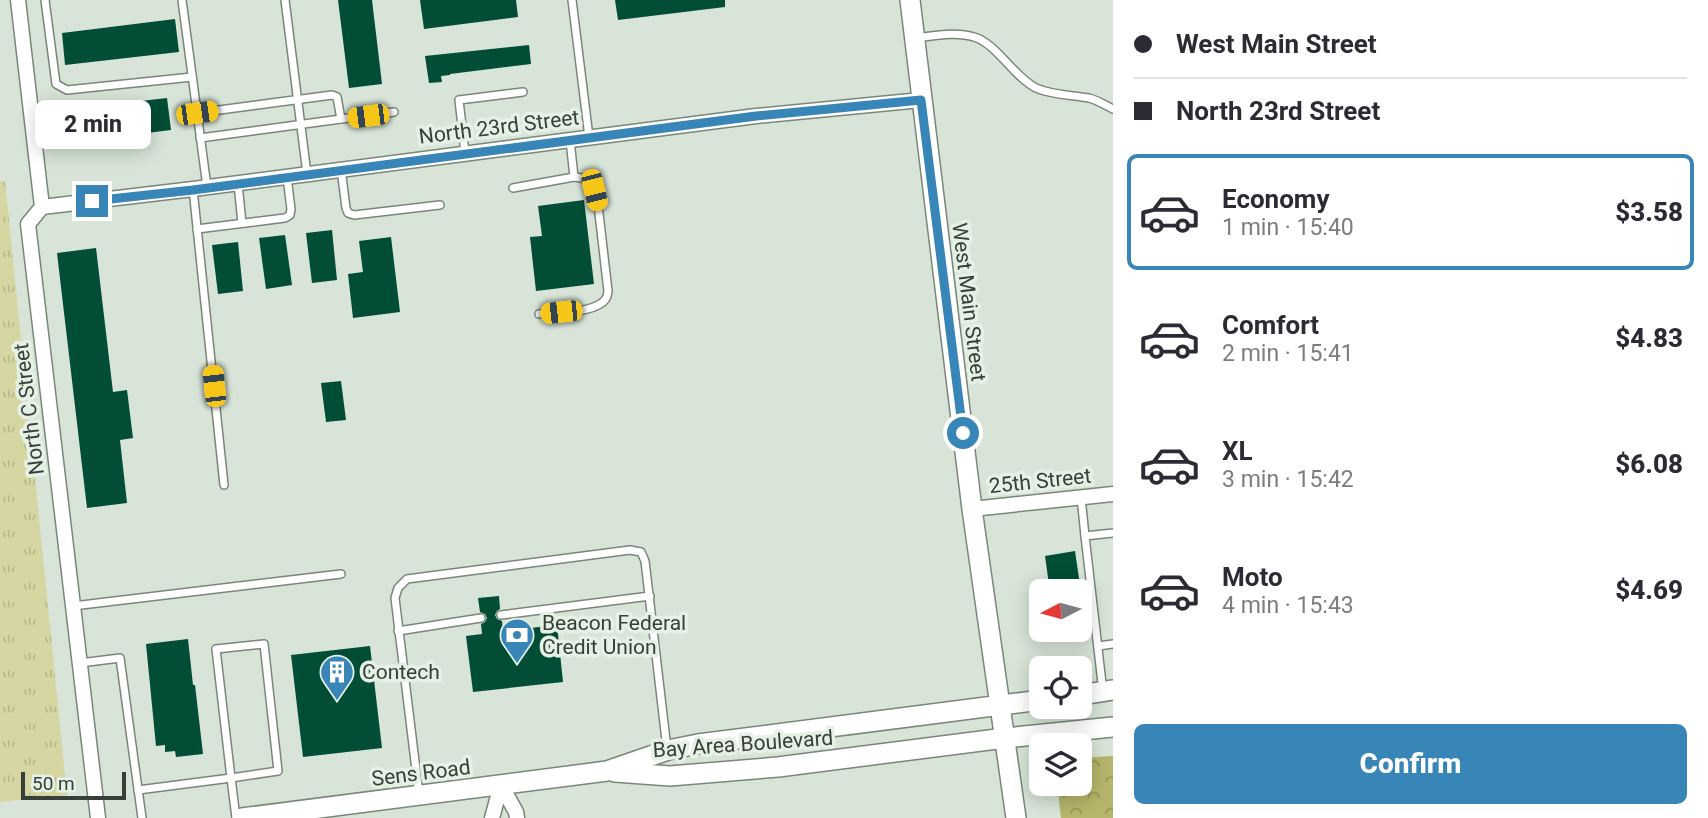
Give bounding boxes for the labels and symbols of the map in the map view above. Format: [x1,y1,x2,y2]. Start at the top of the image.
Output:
callout: 2 min [34,100,150,148]
car [175,100,220,126]
car [346,103,391,129]
street label: North 23rd Street [418,105,581,149]
car [579,167,610,213]
route end [76,185,108,217]
street label: West Main Street [947,221,991,383]
car [540,299,583,325]
street label: North C Street [9,342,49,476]
car [202,364,227,408]
route start [947,417,979,449]
street label: 25th Street [988,464,1092,498]
north arrow [1029,579,1092,642]
place label: Beacon Federal Credit Union [542,611,686,659]
bank icon: Beacon Federal Credit Union [498,616,536,665]
building icon: Contech [318,653,356,702]
place label: Contech [362,660,440,684]
street label: Bay Area Boulevard [652,726,834,762]
street label: Sens Road [370,755,472,791]
scale bar [21,769,126,801]

